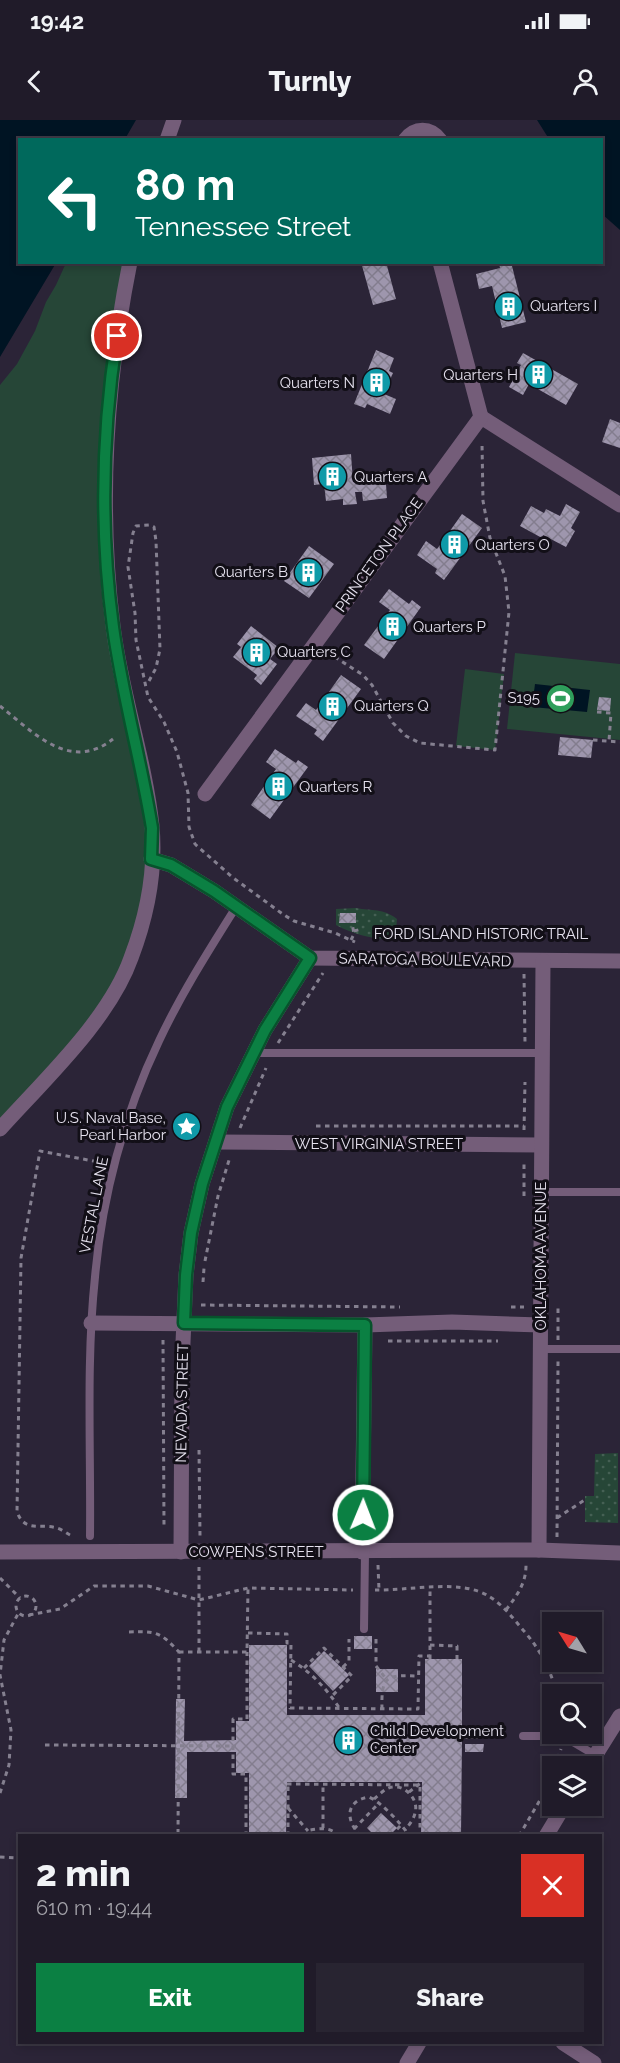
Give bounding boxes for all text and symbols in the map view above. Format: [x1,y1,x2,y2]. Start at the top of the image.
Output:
text: 19:42 [30,8,84,34]
icon: back [18,65,51,98]
icon: person [569,65,602,98]
text: Turnly [269,66,351,97]
text: 80 m [135,161,235,210]
icon: left [36,162,114,240]
text: Tennessee Street [135,211,351,242]
building icon: Quarters I [493,290,525,322]
place label: Quarters I [530,297,597,315]
pin [91,310,142,361]
icon: arrive [100,319,133,352]
building icon: Quarters H [523,359,555,391]
place label: Quarters H [443,366,518,384]
building icon: Quarters N [360,367,392,399]
place label: Quarters N [280,374,355,392]
building icon: Quarters A [317,461,349,493]
place label: Quarters A [354,468,427,486]
street label: PRINCETON PLACE [332,494,426,616]
building icon: Quarters O [438,529,470,561]
place label: Quarters O [475,536,550,554]
building icon: Quarters B [293,556,325,588]
place label: Quarters B [214,563,288,581]
building icon: Quarters P [376,611,408,643]
place label: Quarters P [413,618,486,636]
building icon: Quarters C [240,636,272,668]
place label: Quarters C [277,643,351,661]
sports icon: S195 [545,682,577,714]
place label: S195 [508,689,540,707]
building icon: Quarters Q [317,690,349,722]
place label: Quarters Q [354,697,429,715]
building icon: Quarters R [262,771,294,803]
place label: Quarters R [299,778,373,796]
street label: FORD ISLAND HISTORIC TRAIL [374,925,589,943]
street label: SARATOGA BOULEVARD [339,949,512,971]
place label: U.S. Naval Base, Pearl Harbor [56,1109,167,1144]
place icon: U.S. Naval Base, Pearl Harbor [171,1111,203,1143]
street label: WEST VIRGINIA STREET [295,1135,463,1153]
street label: VESTAL LANE [76,1155,112,1255]
street label: OKLAHOMA AVENUE [532,1182,550,1330]
street label: NEVADA STREET [172,1343,192,1463]
position arrow [331,1483,395,1547]
street label: COWPENS STREET [188,1543,324,1561]
north arrow [542,1612,602,1672]
map controls [542,1612,602,1816]
button: search [542,1684,602,1744]
place label: Child Development Center [370,1722,504,1757]
building icon: Child Development Center [333,1724,365,1756]
button: layers [542,1756,602,1816]
text: 2 min [36,1852,131,1894]
button: close [521,1854,584,1917]
text: 610 m · 19:44 [36,1896,152,1920]
button: Exit [36,1963,304,2032]
button: Share [316,1963,584,2032]

